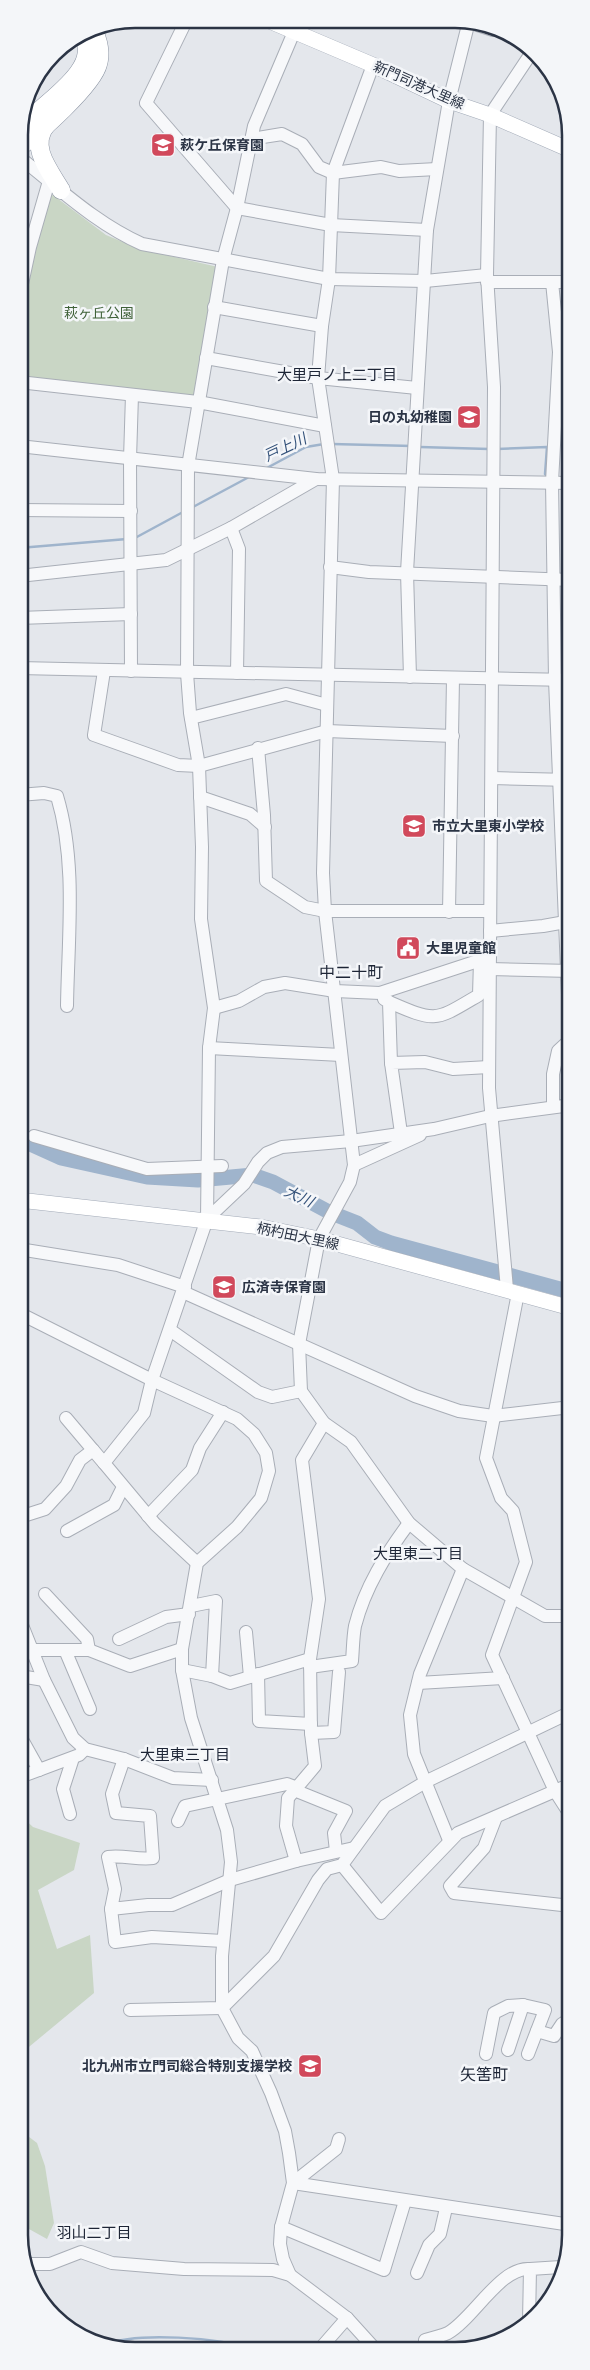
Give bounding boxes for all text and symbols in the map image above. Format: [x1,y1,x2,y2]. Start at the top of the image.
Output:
street label: 新門司港大里線 [371,57,467,113]
school or university icon: 萩ケ丘保育園 [150,132,176,158]
place label: 萩ケ丘保育園 [180,136,264,154]
park label: 萩ヶ丘公園 [64,304,134,322]
district label: 大里戸ノ上二丁目 [277,365,397,384]
school or university icon: 日の丸幼稚園 [456,404,482,430]
place label: 日の丸幼稚園 [368,408,452,426]
water label: 戸上川 [261,428,311,465]
school or university icon: 市立大里東小学校 [401,813,427,839]
place label: 市立大里東小学校 [432,817,544,835]
public building icon: 大里児童館 [395,935,421,961]
place label: 大里児童館 [426,939,496,957]
district label: 中二十町 [319,962,383,982]
water label: 大川 [281,1181,318,1212]
street label: 柄杓田大里線 [255,1218,341,1254]
school or university icon: 広済寺保育園 [211,1274,237,1300]
place label: 広済寺保育園 [242,1278,326,1296]
district label: 大里東二丁目 [373,1544,463,1563]
district label: 大里東三丁目 [140,1745,230,1764]
school or university icon: 北九州市立門司総合特別支援学校 [297,2053,323,2079]
place label: 北九州市立門司総合特別支援学校 [82,2057,292,2075]
district label: 矢筈町 [460,2064,508,2084]
district label: 羽山二丁目 [56,2223,132,2242]

